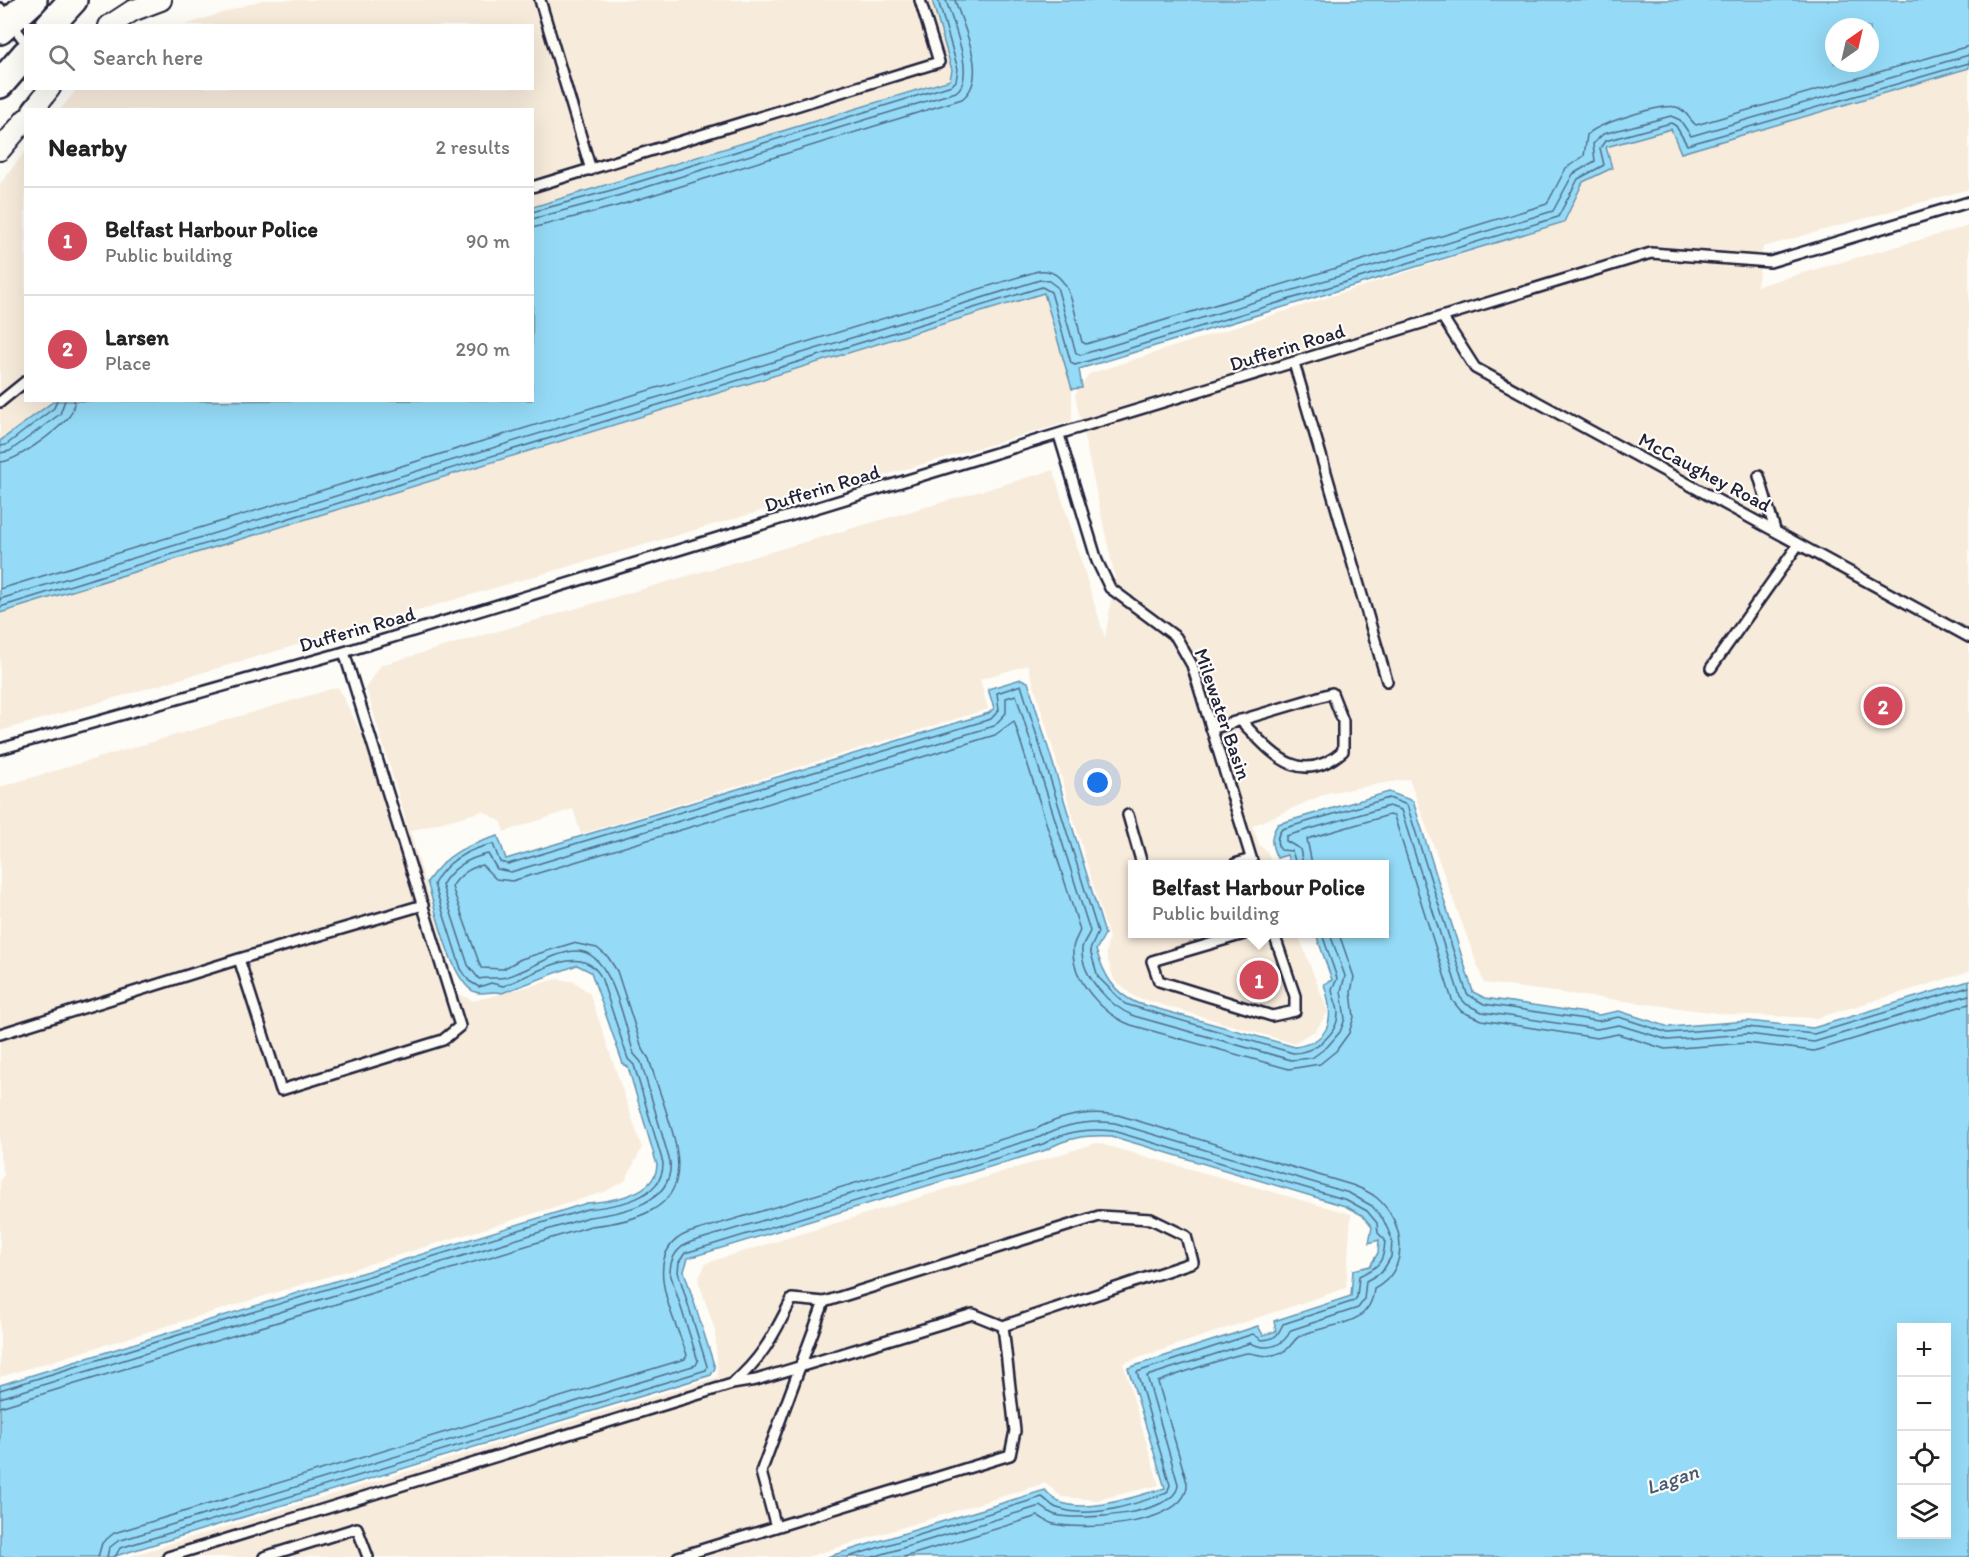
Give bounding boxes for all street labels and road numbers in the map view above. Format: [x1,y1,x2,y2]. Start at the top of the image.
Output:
street label: Dufferin Road [1226,318,1348,376]
street label: McCaughey Road [1635,427,1776,517]
street label: Dufferin Road [761,459,883,517]
street label: Dufferin Road [296,601,418,657]
street label: Milewater Basin [1189,645,1257,783]

